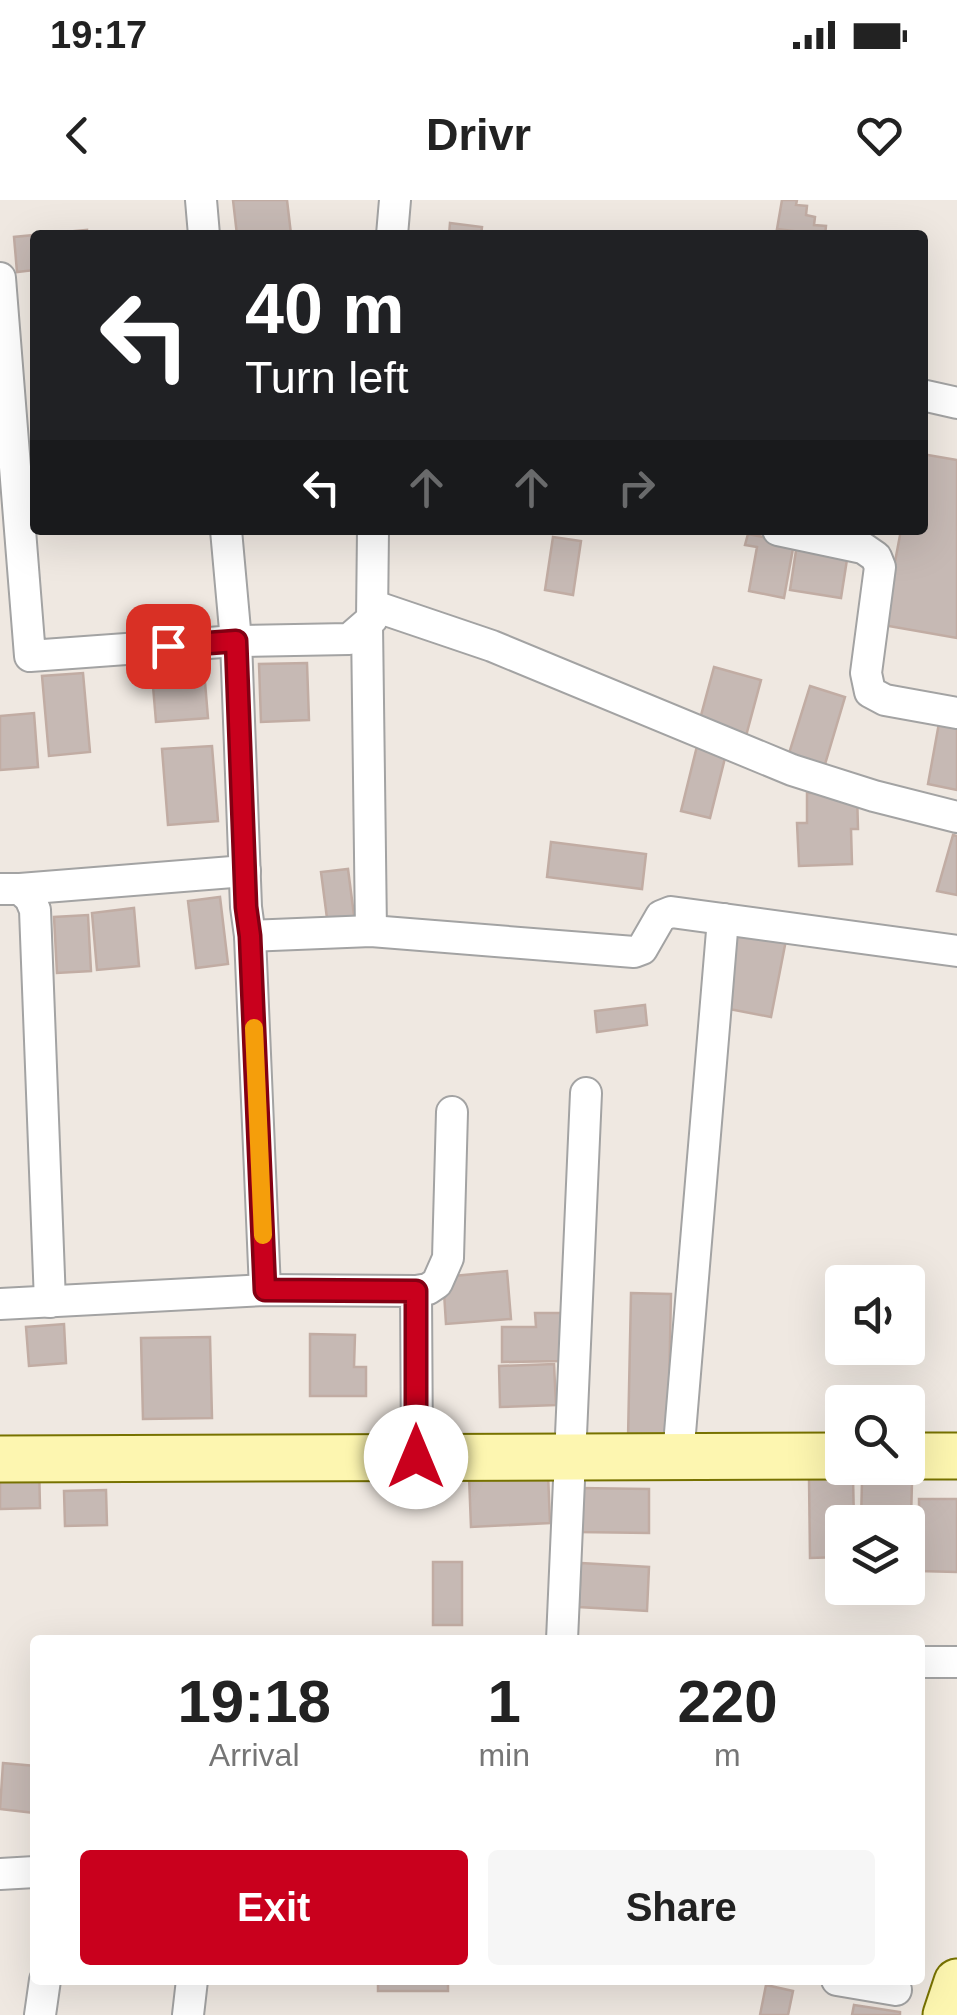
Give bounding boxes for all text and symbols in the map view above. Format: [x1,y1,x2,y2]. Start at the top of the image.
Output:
text: 19:17 [50,14,147,56]
icon: back [50,108,105,163]
icon: heart [852,108,907,163]
text: Drivr [426,109,531,160]
icon: left [80,270,210,400]
text: 40 m [245,270,405,348]
text: Turn left [245,352,408,403]
icon: left [294,460,349,515]
icon: ahead [399,460,454,515]
icon: ahead [504,460,559,515]
icon: right [609,460,664,515]
pin [126,604,211,689]
icon: arrive [141,619,196,674]
map controls [825,1265,925,1605]
button: sound [825,1265,925,1365]
button: search [825,1385,925,1485]
position arrow [364,1405,468,1509]
button: layers [825,1505,925,1605]
text: 19:18 [177,1668,331,1735]
text: 1 [487,1668,521,1735]
text: 220 [677,1668,778,1735]
text: Arrival [209,1737,300,1773]
text: min [478,1737,530,1773]
text: m [714,1737,741,1773]
button: Exit [80,1850,468,1965]
button: Share [488,1850,875,1965]

